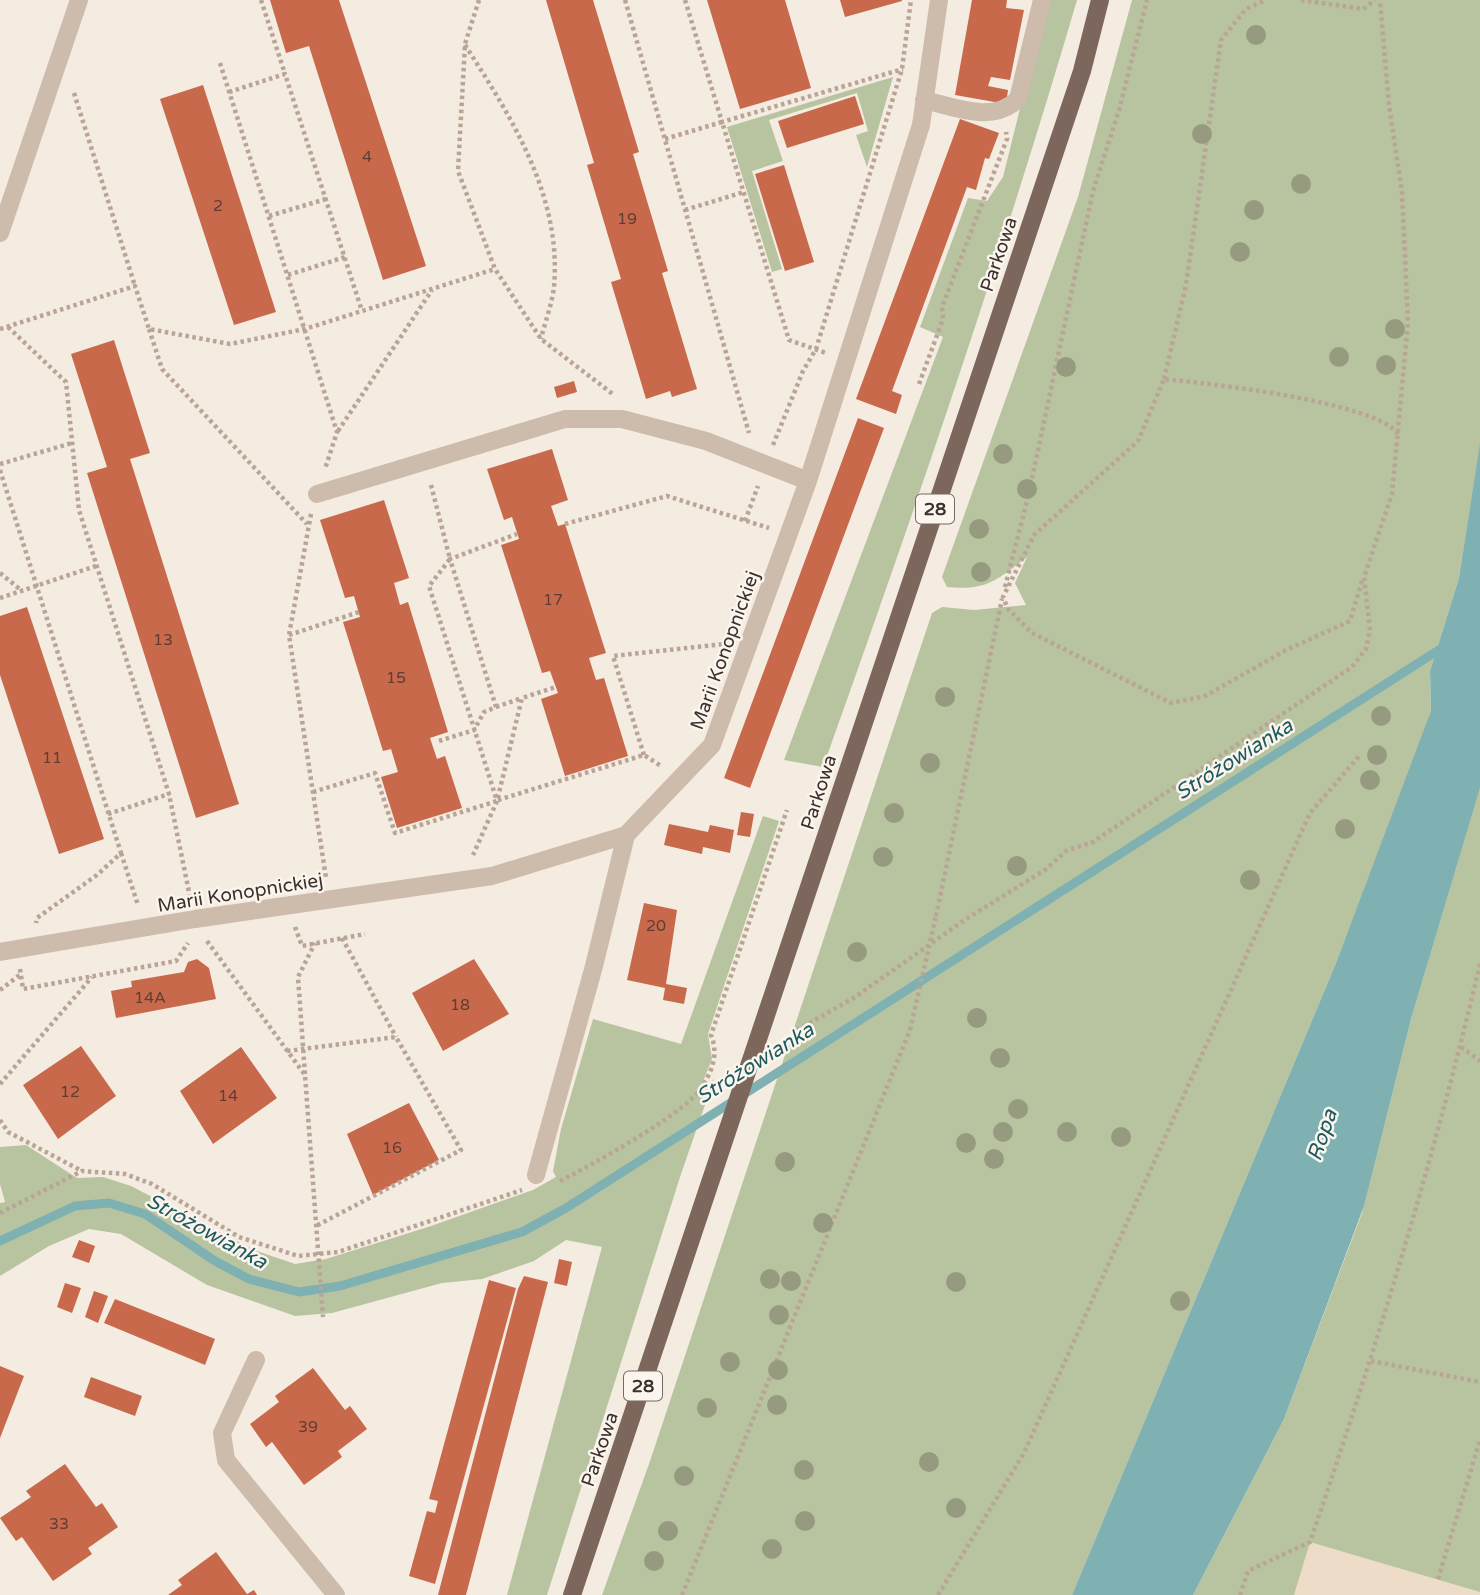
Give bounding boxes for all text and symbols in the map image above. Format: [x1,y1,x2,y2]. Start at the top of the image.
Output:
house number: 4 [362,147,372,167]
house number: 2 [213,196,223,216]
house number: 19 [617,209,637,229]
street label: Parkowa [976,214,1022,295]
road number: 28 [916,494,954,524]
street label: Marii Konopnickiej [686,568,764,733]
house number: 17 [543,590,563,610]
house number: 13 [153,630,173,650]
house number: 15 [386,668,406,688]
water label: Stróżowianka [1171,713,1299,805]
house number: 11 [42,748,62,768]
street label: Parkowa [797,752,841,833]
street label: Marii Konopnickiej [156,869,324,917]
house number: 20 [646,916,666,936]
house number: 14A [134,988,166,1008]
house number: 18 [450,995,470,1015]
water label: Stróżowianka [692,1017,820,1109]
house number: 12 [60,1082,80,1102]
house number: 14 [218,1086,238,1106]
water label: Ropa [1302,1105,1343,1164]
house number: 16 [382,1138,402,1158]
water label: Stróżowianka [142,1188,272,1275]
road number: 28 [624,1372,662,1400]
street label: Parkowa [577,1409,623,1490]
house number: 39 [298,1417,318,1437]
house number: 33 [49,1514,69,1534]

